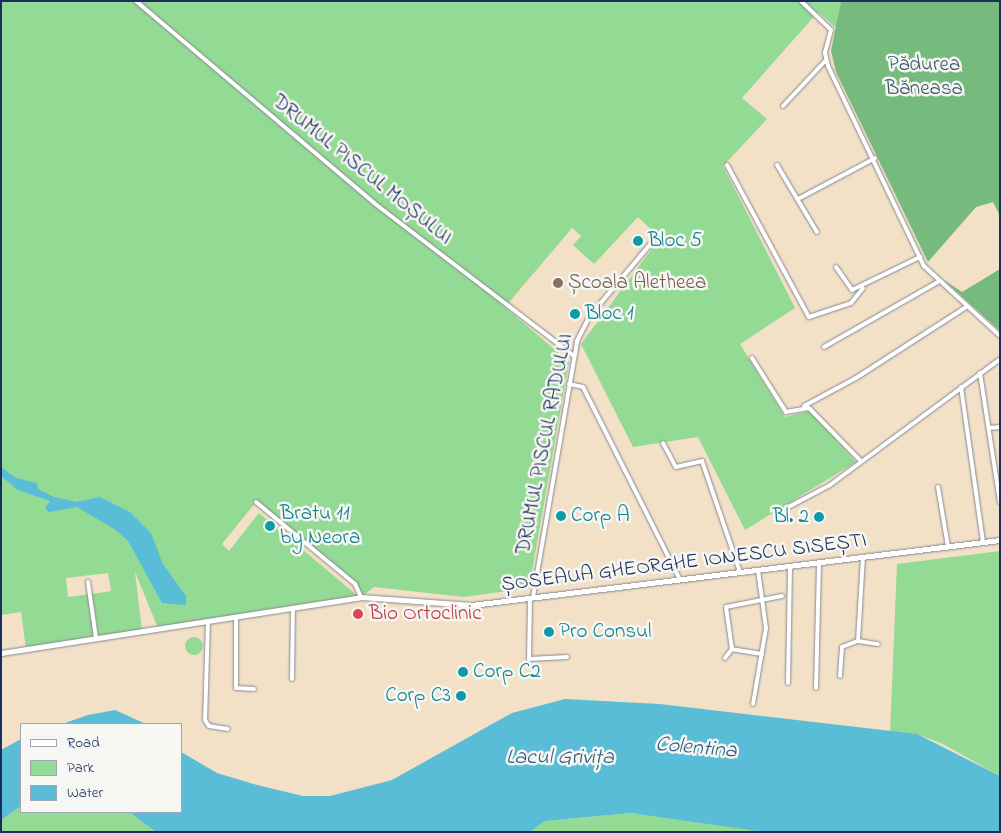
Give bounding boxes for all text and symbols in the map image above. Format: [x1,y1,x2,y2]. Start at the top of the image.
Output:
park label: Pădurea Băneasa [885,52,963,102]
street label: DRUMUL PISCUL MOȘULUI [267,90,457,250]
place label: Bloc 5 [648,228,702,254]
marker: Bloc 5 [632,235,644,247]
place label: Școala Aletheea [568,270,706,296]
marker: Școala Aletheea [552,277,564,289]
place label: Bloc 1 [585,301,634,327]
marker: Bloc 1 [569,308,581,320]
street label: DRUMUL PISCUL RADULUI [511,331,579,557]
place label: Bratu 11 by Neora [280,501,360,551]
place label: Corp A [571,503,630,529]
place label: Bl. 2 [773,504,809,530]
marker: Corp A [555,510,567,522]
marker: Bl. 2 [813,511,825,523]
marker: Bratu 11 by Neora [264,520,276,532]
street label: ȘOSEAUA GHEORGHE IONESCU SISEȘTI [500,528,868,598]
place label: Bio Ortoclinic [369,601,481,627]
marker: Bio Ortoclinic [351,607,365,621]
place label: Pro Consul [559,619,652,645]
marker: Pro Consul [543,626,555,638]
place label: Corp C2 [473,659,541,685]
marker: Corp C2 [457,666,469,678]
place label: Corp C3 [385,683,451,709]
marker: Corp C3 [455,690,467,702]
legend [20,723,182,813]
text: Road [67,732,100,754]
water label: Colentina [654,732,738,766]
water label: Lacul Grivița [506,746,614,772]
text: Park [67,757,94,779]
text: Water [67,782,103,804]

